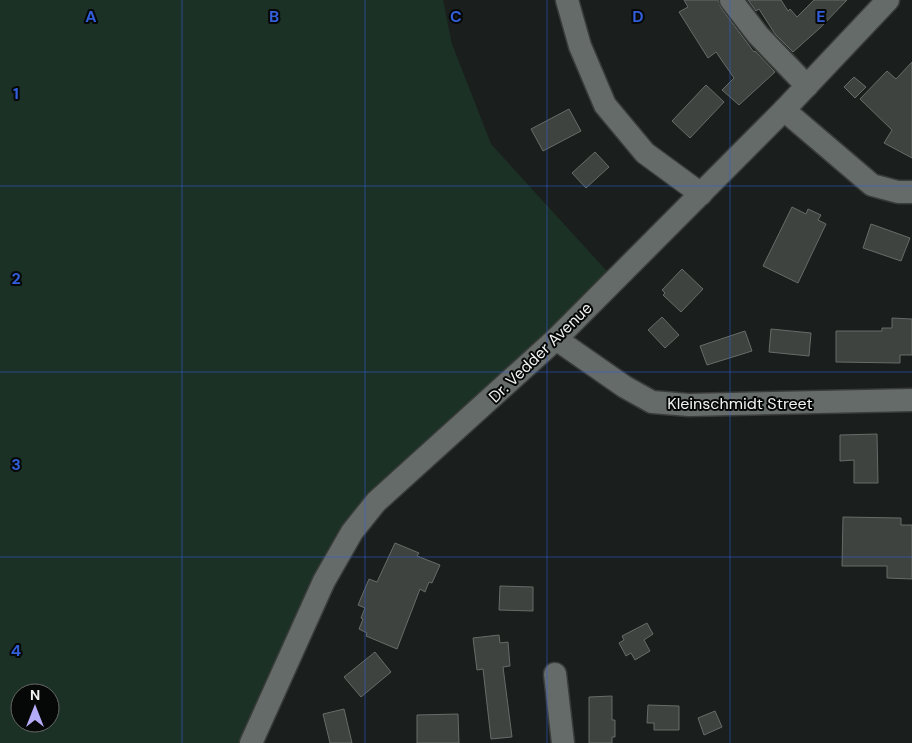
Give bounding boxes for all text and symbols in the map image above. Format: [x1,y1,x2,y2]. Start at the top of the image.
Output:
text: A [85,6,97,27]
text: B [269,6,279,27]
text: C [450,6,462,27]
text: D [632,6,644,27]
text: E [816,6,826,27]
text: 1 [13,83,19,104]
text: 2 [11,268,21,289]
street label: Dr. Vedder Avenue [484,298,597,407]
street label: Kleinschmidt Street [667,393,813,414]
text: 3 [11,454,21,475]
text: 4 [11,640,21,661]
north arrow [10,683,60,733]
text: N [30,686,40,704]

